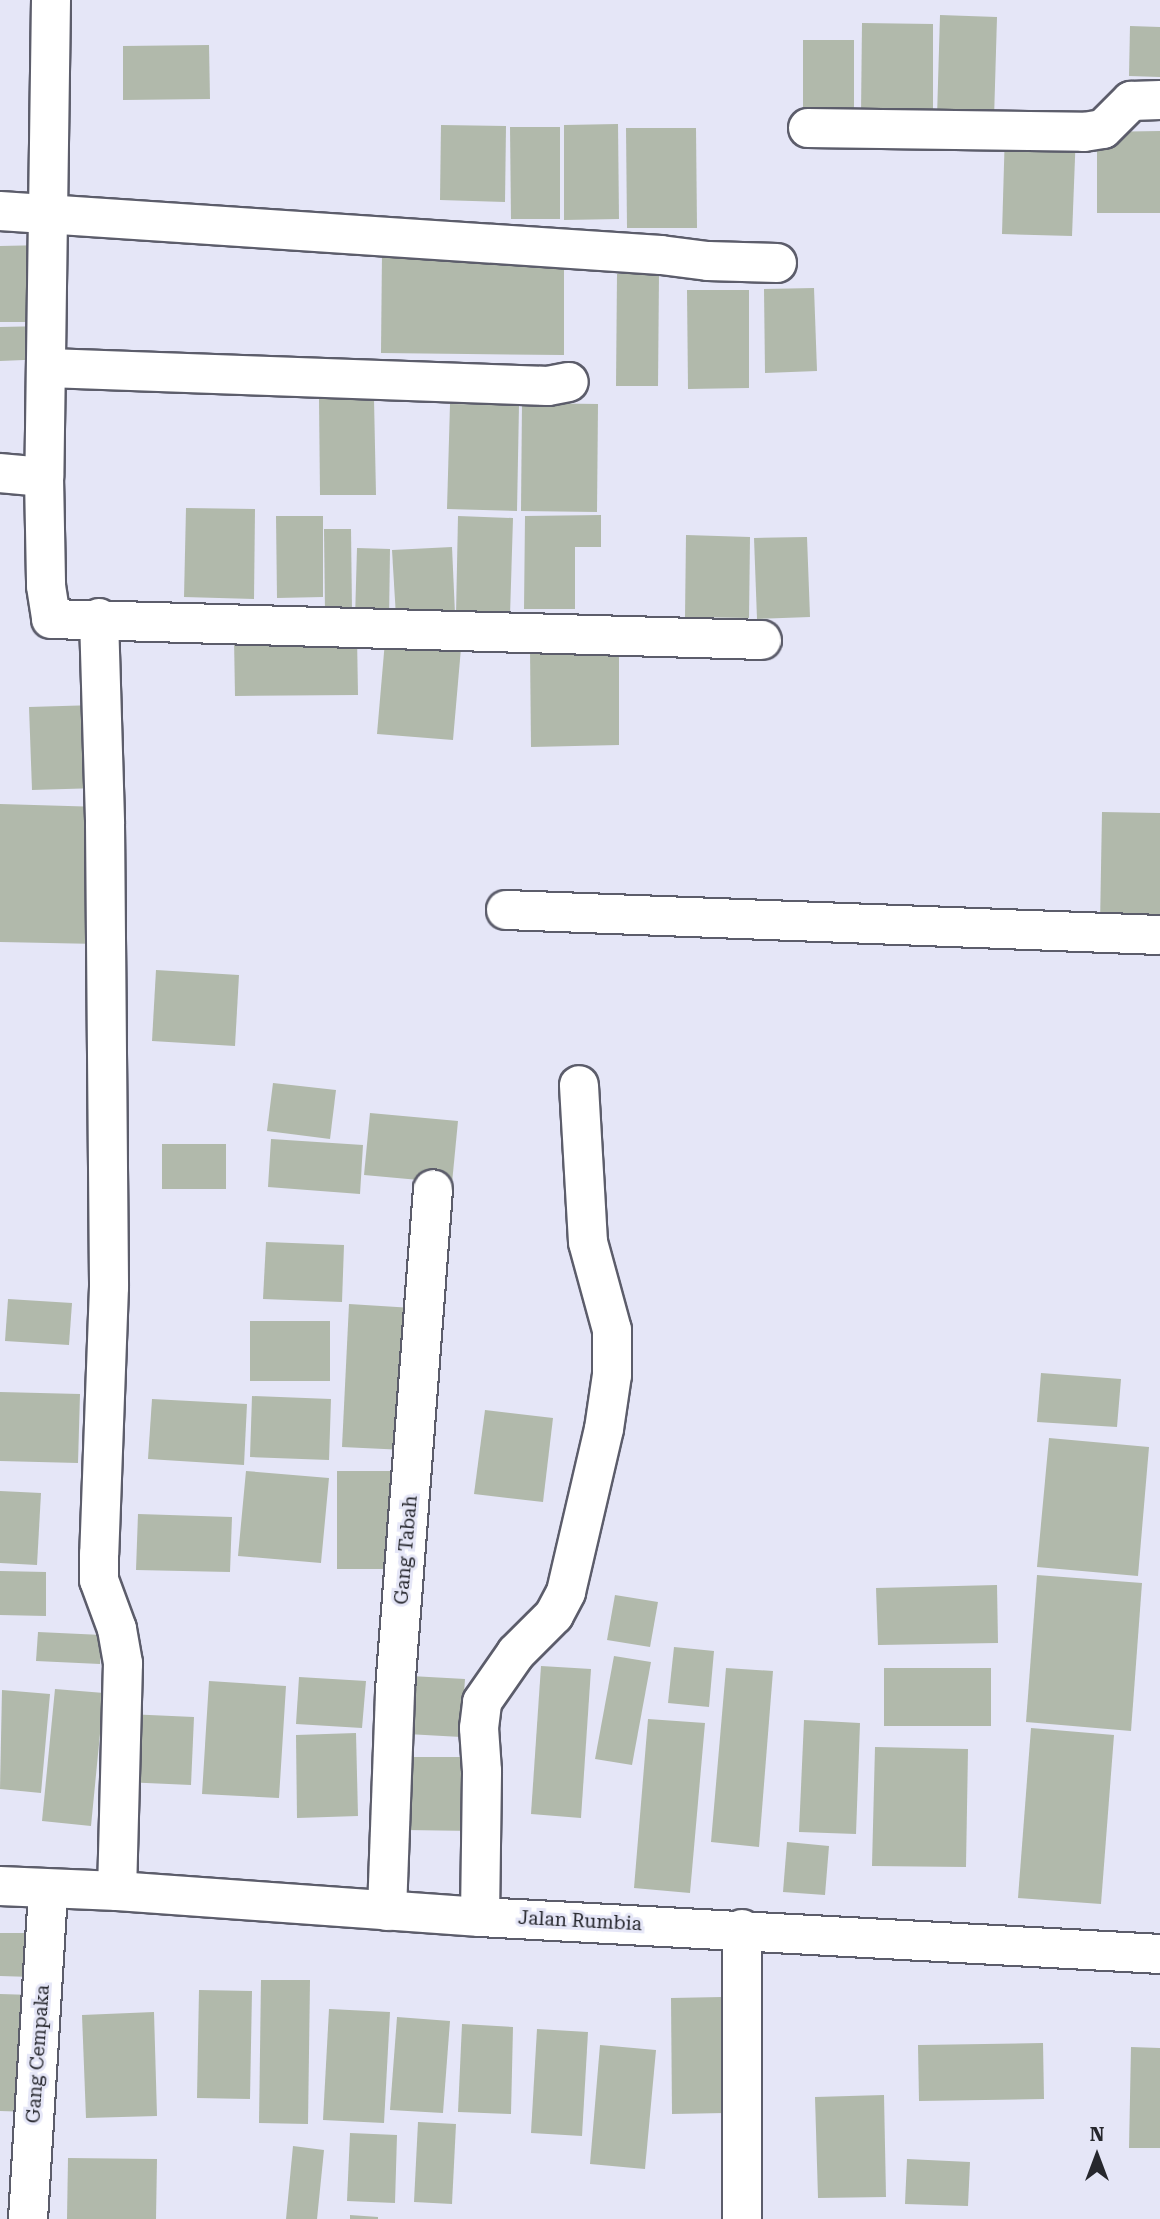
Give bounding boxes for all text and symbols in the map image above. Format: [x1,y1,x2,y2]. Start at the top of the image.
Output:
street label: Gang Tabah [390,1494,422,1606]
street label: Jalan Rumbia [517,1906,643,1936]
street label: Gang Cempaka [22,1984,54,2124]
north arrow [1062,2121,1132,2191]
text: N [1090,2123,1104,2146]

